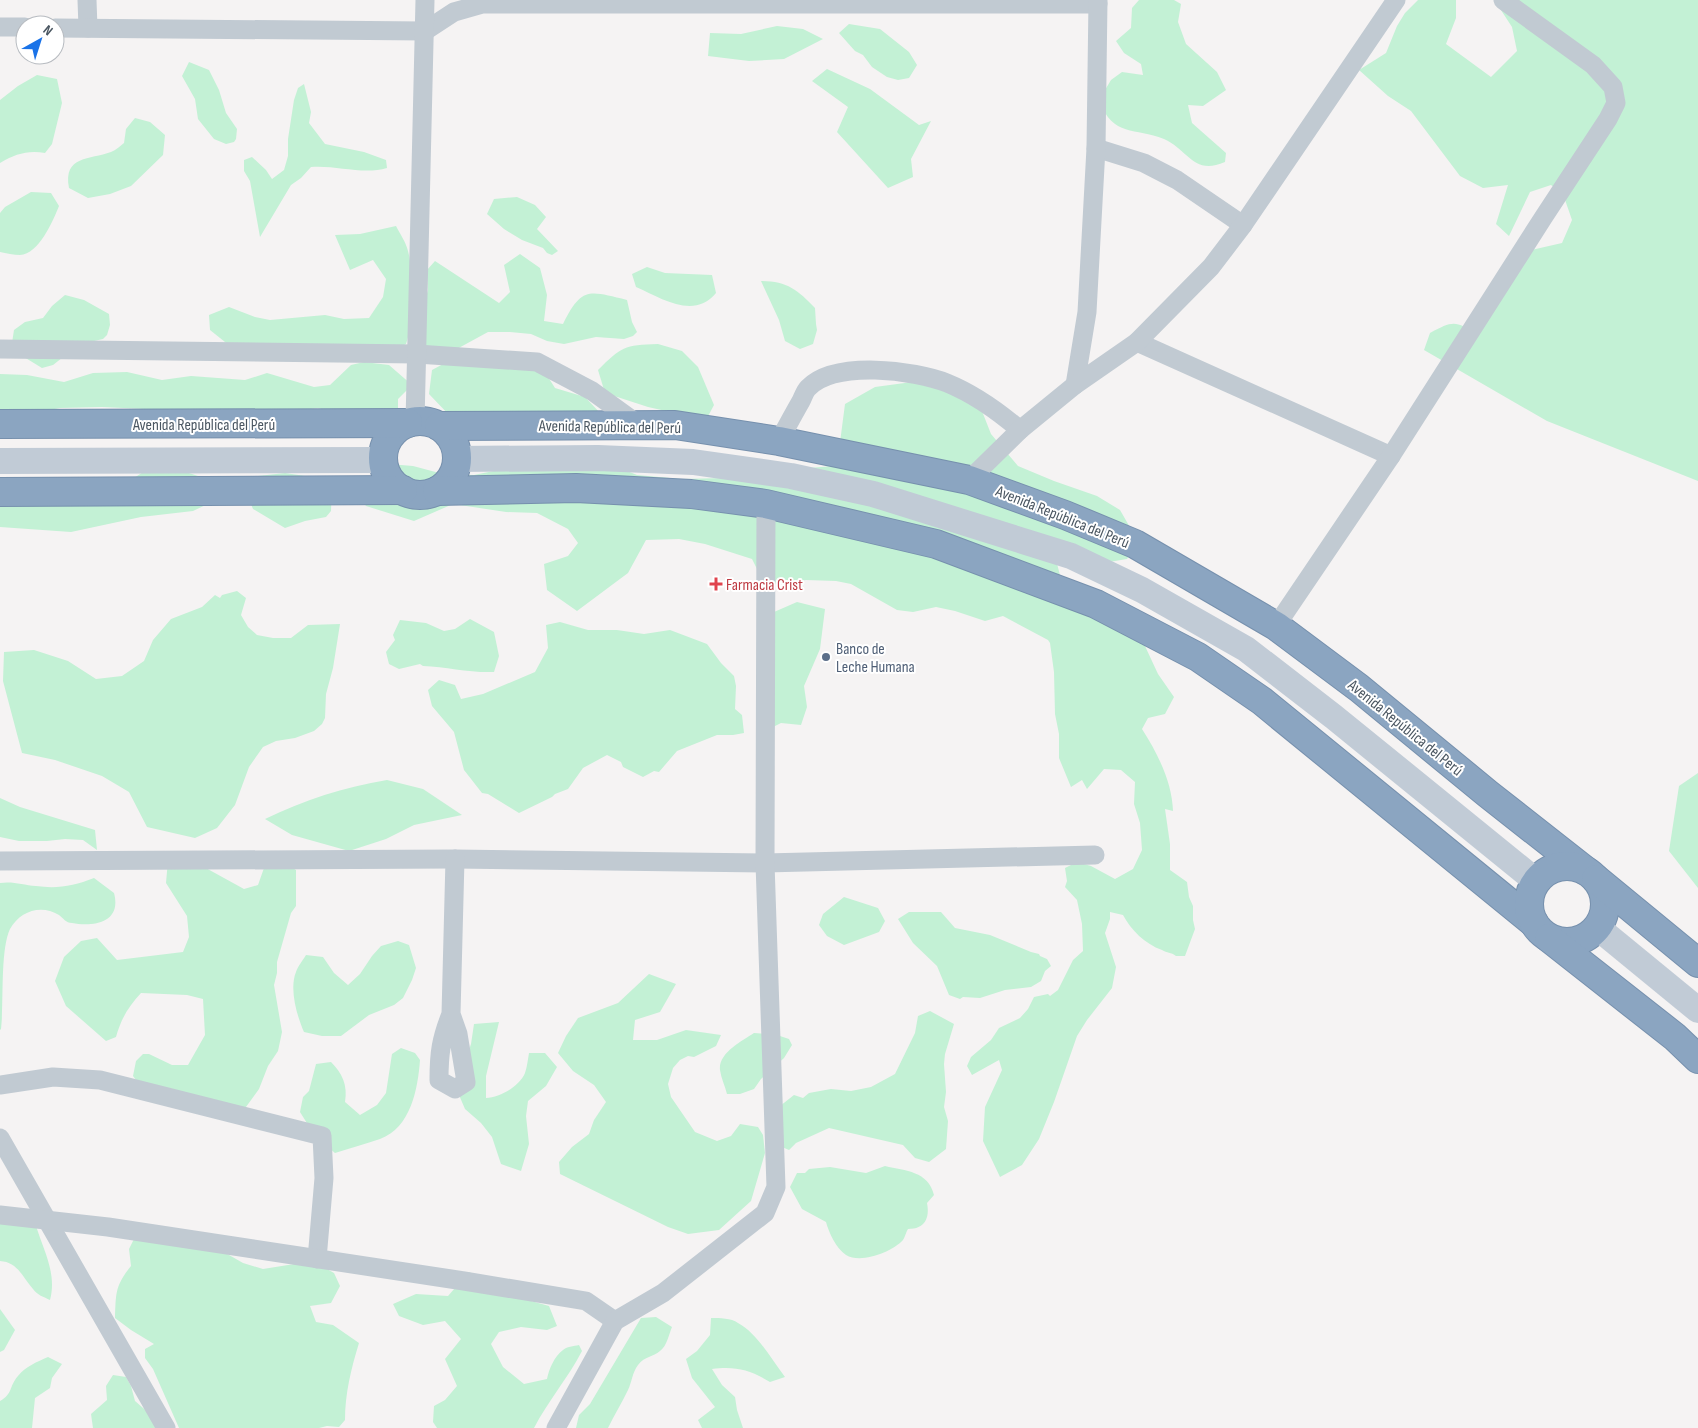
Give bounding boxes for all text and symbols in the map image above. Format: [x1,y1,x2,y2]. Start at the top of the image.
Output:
north arrow [15,15,65,65]
text: N [40,21,56,39]
street label: Avenida República del Perú [132,416,275,435]
street label: Avenida República del Perú [538,417,681,438]
street label: Avenida República del Perú [992,482,1132,553]
place label: Farmacia Crist [726,576,803,595]
marker: Farmacia Crist [710,578,722,590]
place label: Banco de Leche Humana [836,640,915,677]
marker: Banco de Leche Humana [820,651,832,663]
street label: Avenida República del Perú [1343,675,1466,780]

